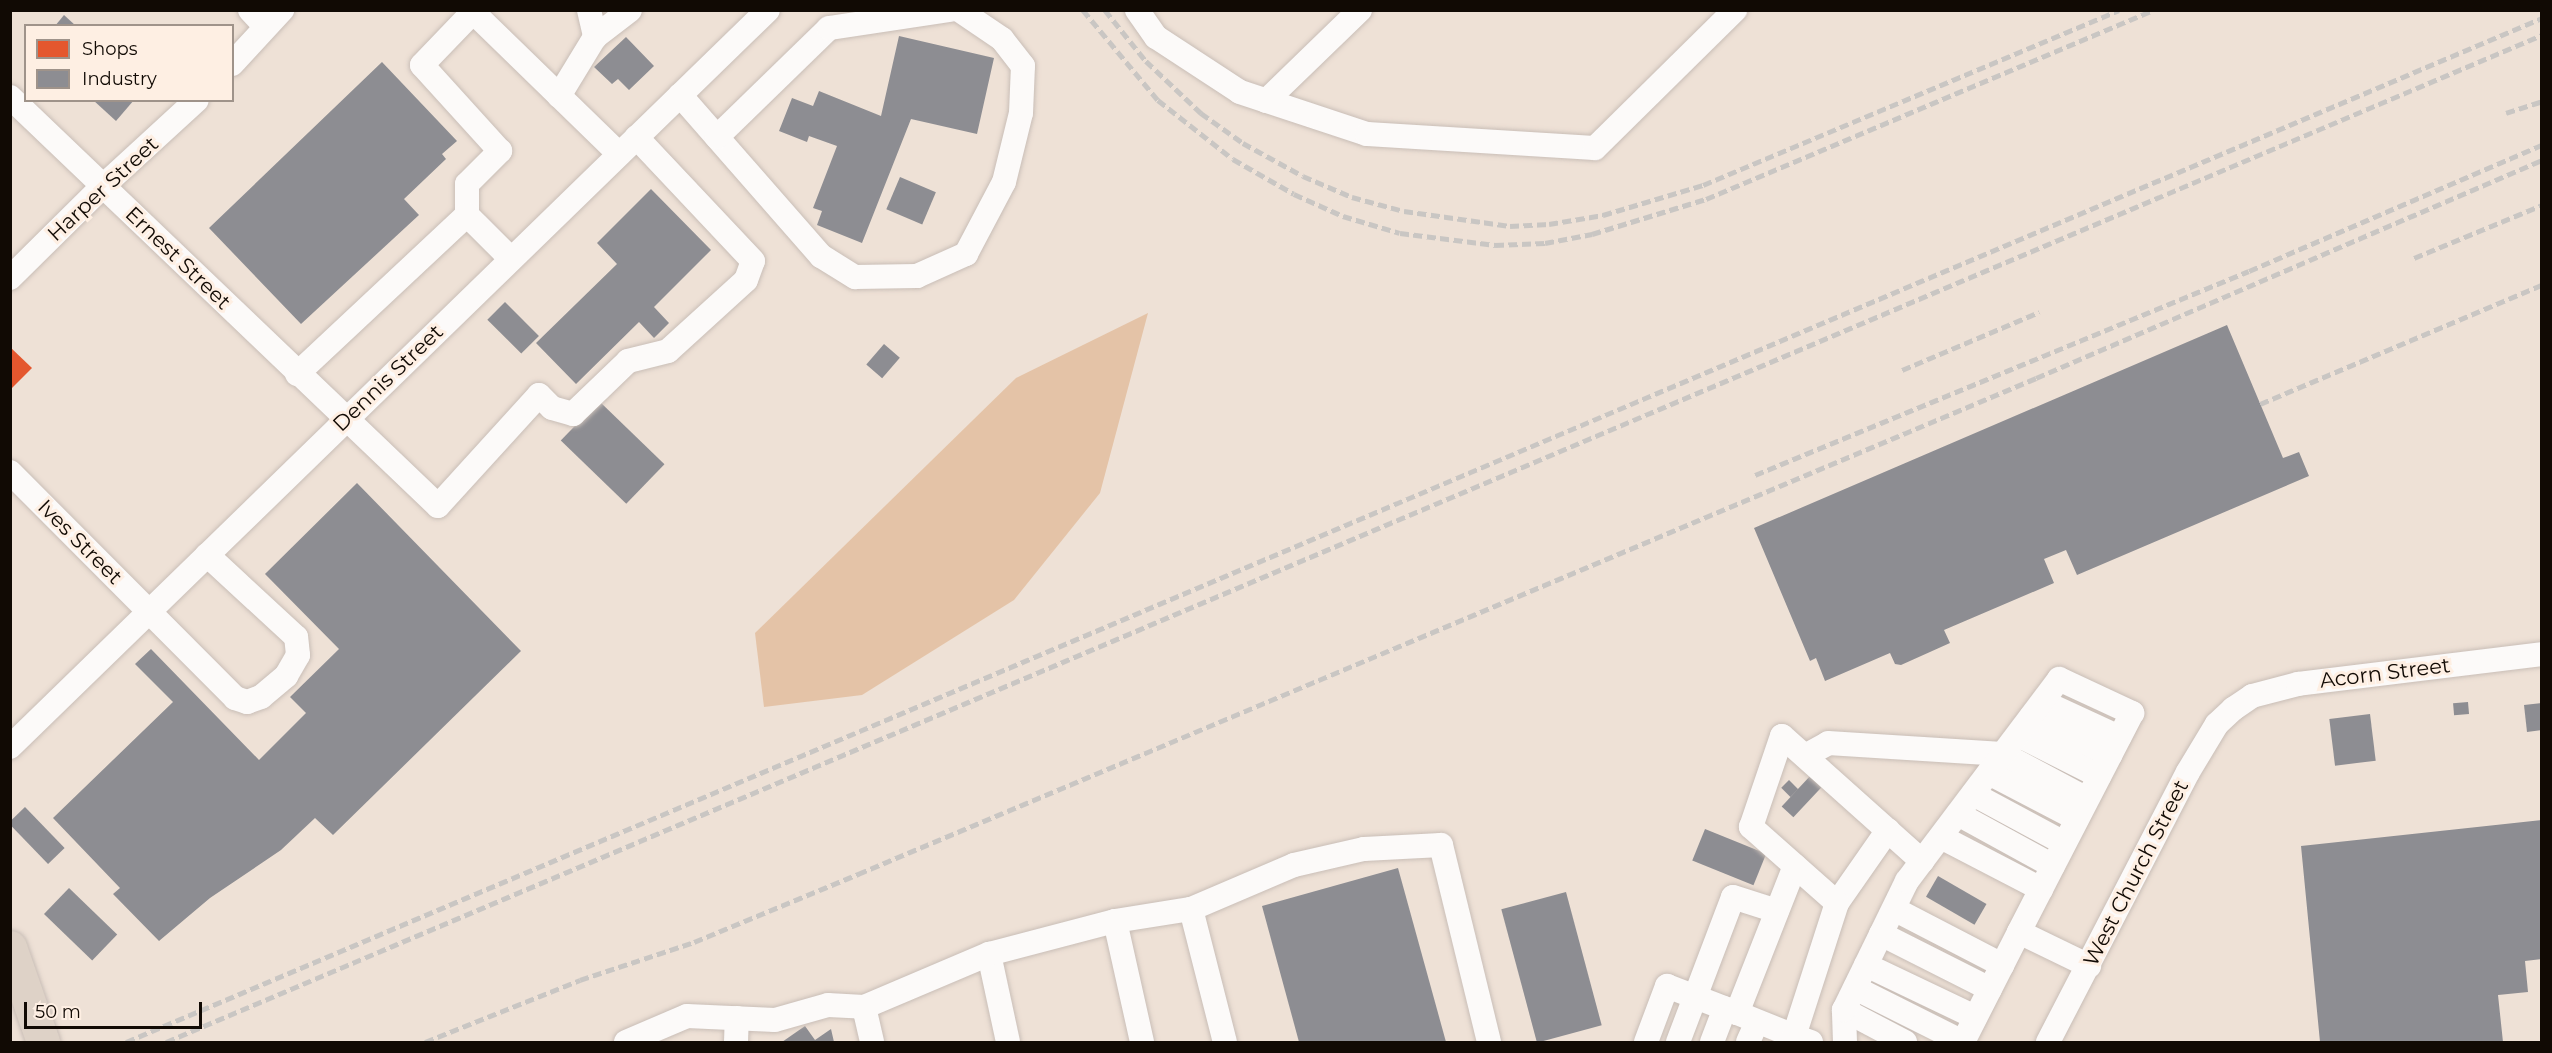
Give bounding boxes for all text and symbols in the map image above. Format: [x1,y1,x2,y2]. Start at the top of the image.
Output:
legend [24,24,234,102]
text: Shops [82,38,138,60]
text: Industry [82,68,157,90]
street label: Harper Street [42,131,164,247]
street label: Ernest Street [120,201,236,315]
street label: Dennis Street [328,319,448,437]
street label: Ives Street [32,494,128,590]
street label: Acorn Street [2318,652,2452,694]
street label: West Church Street [2078,776,2194,970]
scale bar [27,990,206,1028]
text: 50 m [35,1001,81,1023]

